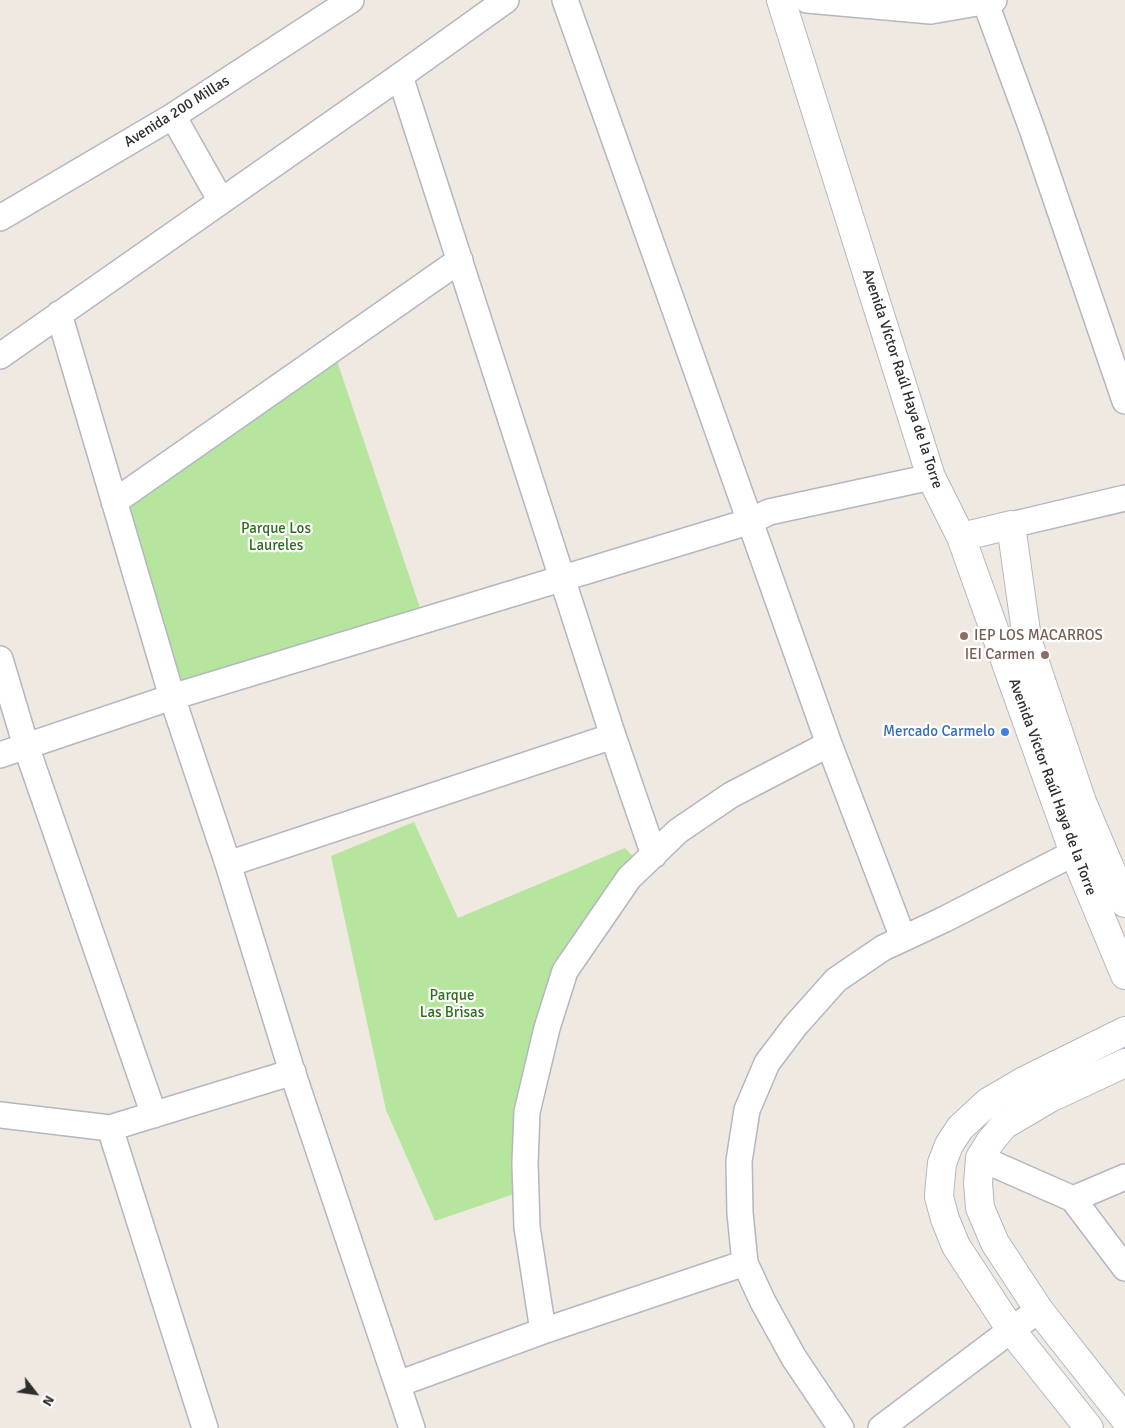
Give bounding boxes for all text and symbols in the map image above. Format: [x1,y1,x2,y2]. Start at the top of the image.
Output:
street label: Avenida 200 Millas [121,72,233,152]
street label: Avenida Víctor Raúl Haya de la Torre [858,267,946,491]
park label: Parque Los Laureles [241,520,311,555]
place label: IEP LOS MACARROS [974,627,1103,645]
marker: IEP LOS MACARROS [958,630,970,642]
place label: IEI Carmen [965,646,1035,664]
marker: IEI Carmen [1039,649,1051,661]
street label: Avenida Víctor Raúl Haya de la Torre [1004,676,1100,898]
place label: Mercado Carmelo [883,723,995,741]
marker: Mercado Carmelo [999,726,1011,738]
park label: Parque Las Brisas [420,987,484,1022]
north arrow [10,1368,60,1418]
text: N [39,1392,58,1409]

